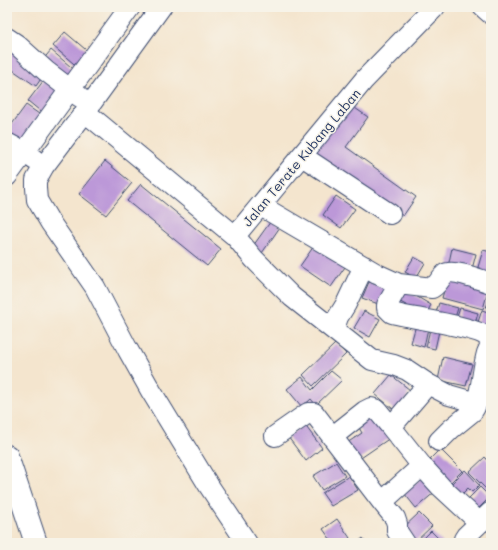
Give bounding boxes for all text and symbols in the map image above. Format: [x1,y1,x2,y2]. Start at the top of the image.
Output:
street label: Jalan Terate Kubang Laban [238,85,364,229]

